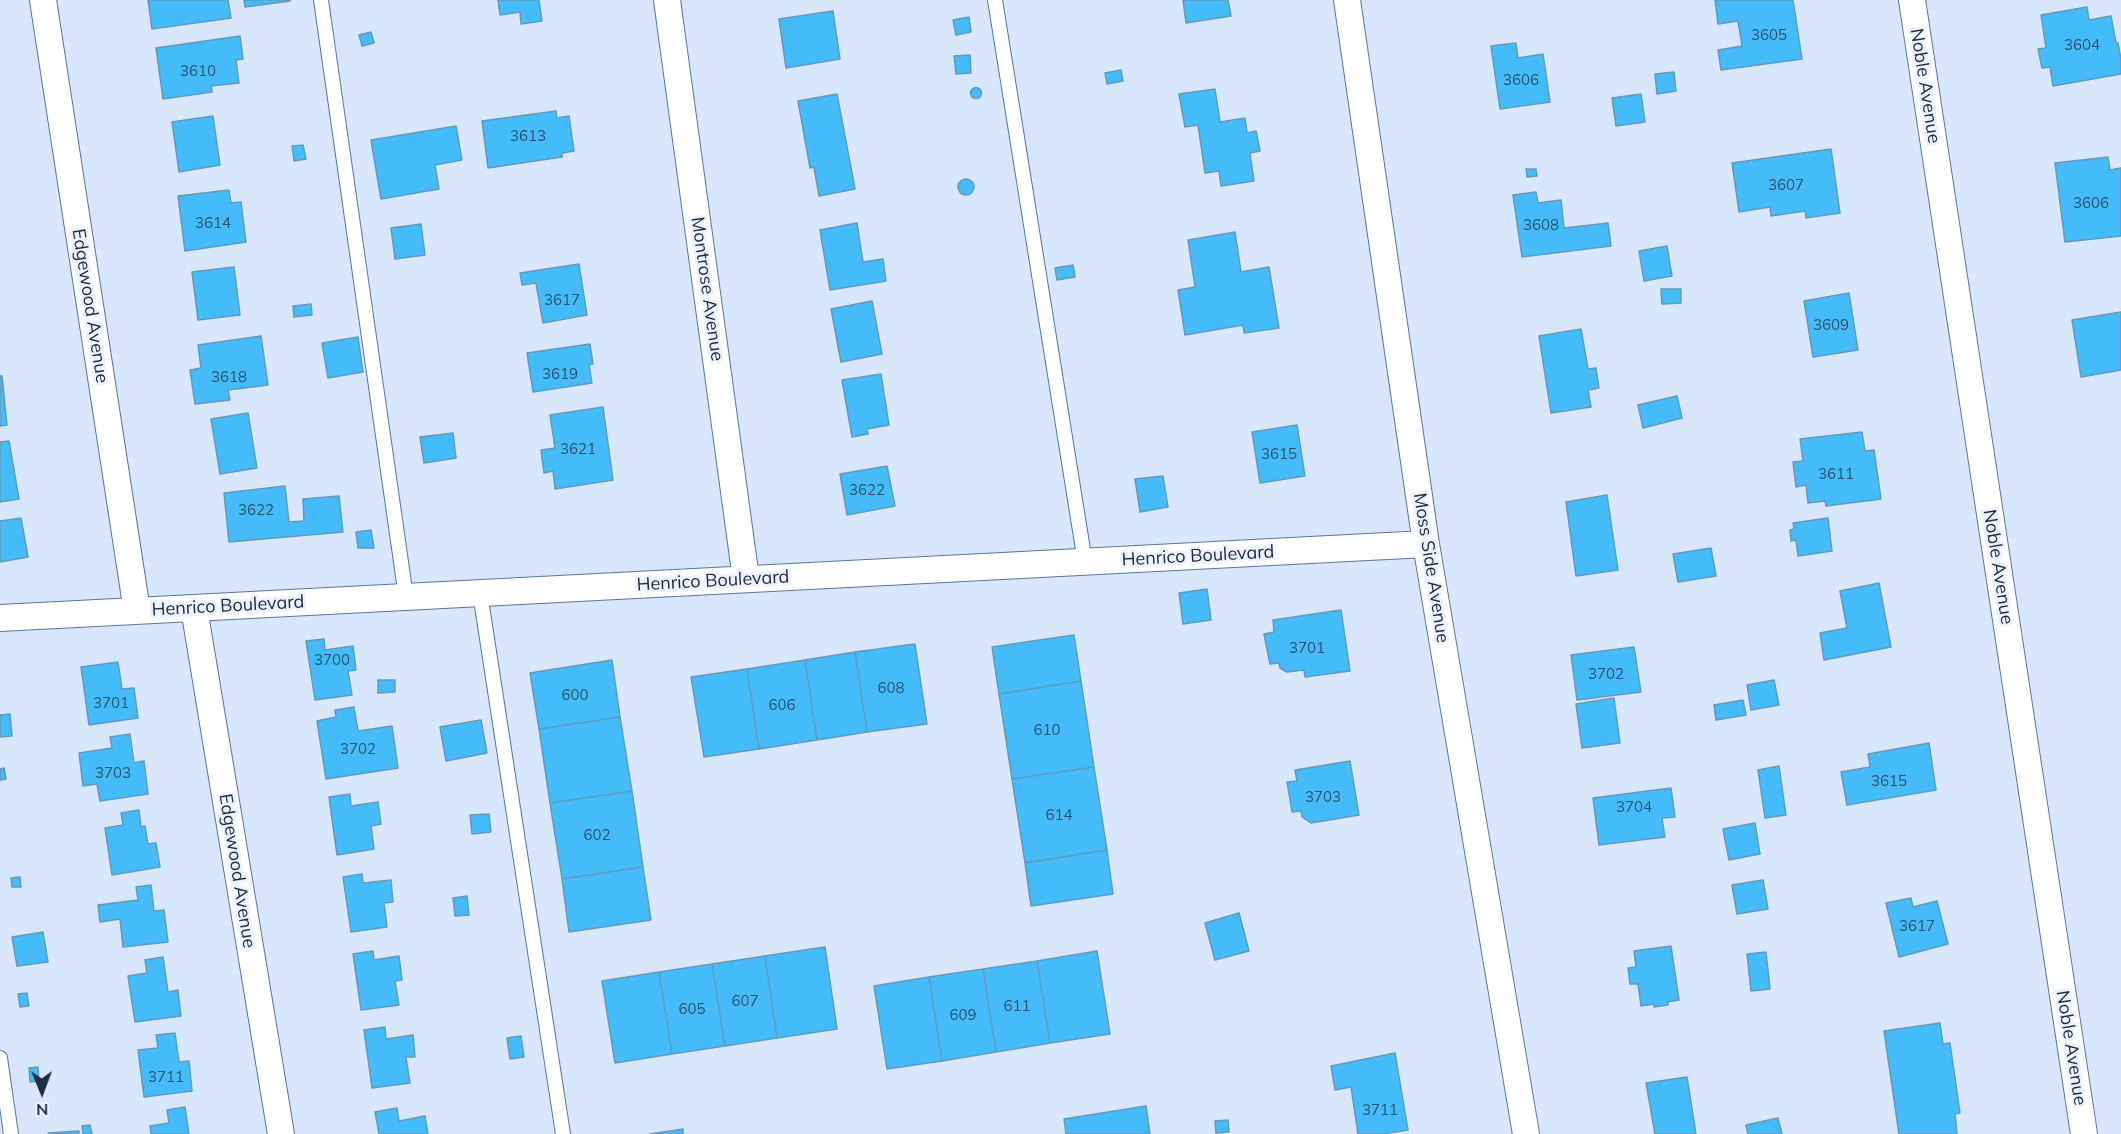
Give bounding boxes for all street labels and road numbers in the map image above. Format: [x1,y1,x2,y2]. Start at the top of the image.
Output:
street label: Noble Avenue [1905,27,1945,145]
street label: Montrose Avenue [686,216,728,362]
street label: Edgewood Avenue [67,227,113,385]
street label: Moss Side Avenue [1408,491,1454,645]
street label: Noble Avenue [1978,508,2018,626]
street label: Henrico Boulevard [1121,541,1275,571]
street label: Henrico Boulevard [636,566,790,596]
street label: Henrico Boulevard [151,591,305,621]
street label: Edgewood Avenue [214,792,260,950]
street label: Noble Avenue [2051,989,2091,1107]

